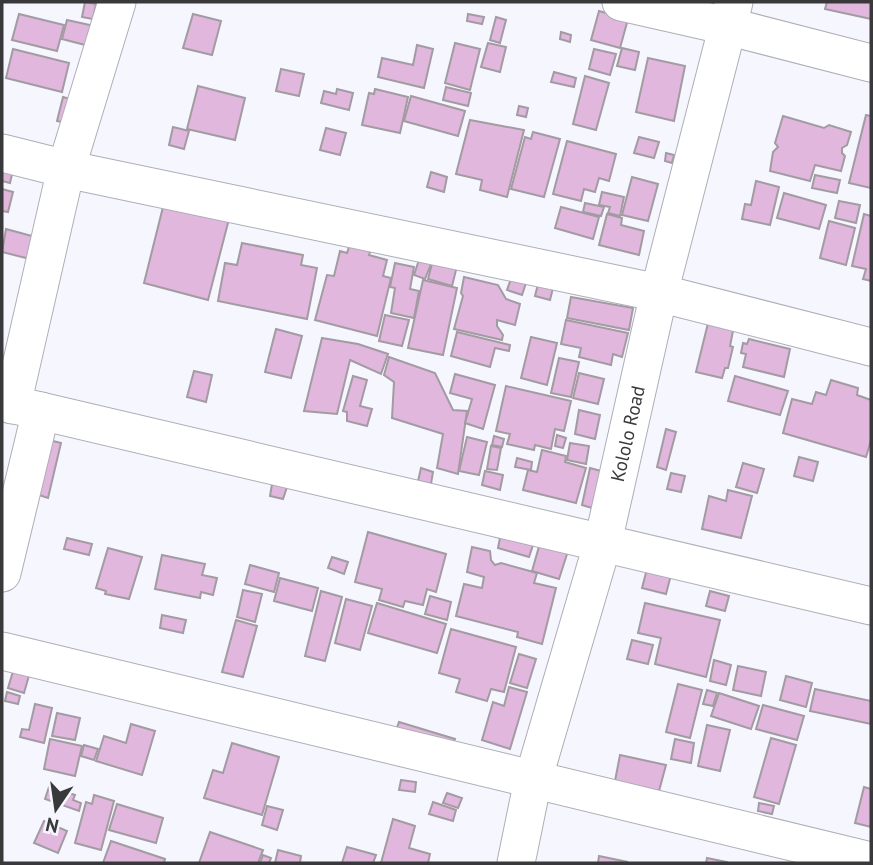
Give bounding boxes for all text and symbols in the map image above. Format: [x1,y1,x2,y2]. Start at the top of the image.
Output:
street label: Kololo Road [605,383,650,484]
north arrow [21,774,91,844]
text: N [43,812,61,839]

